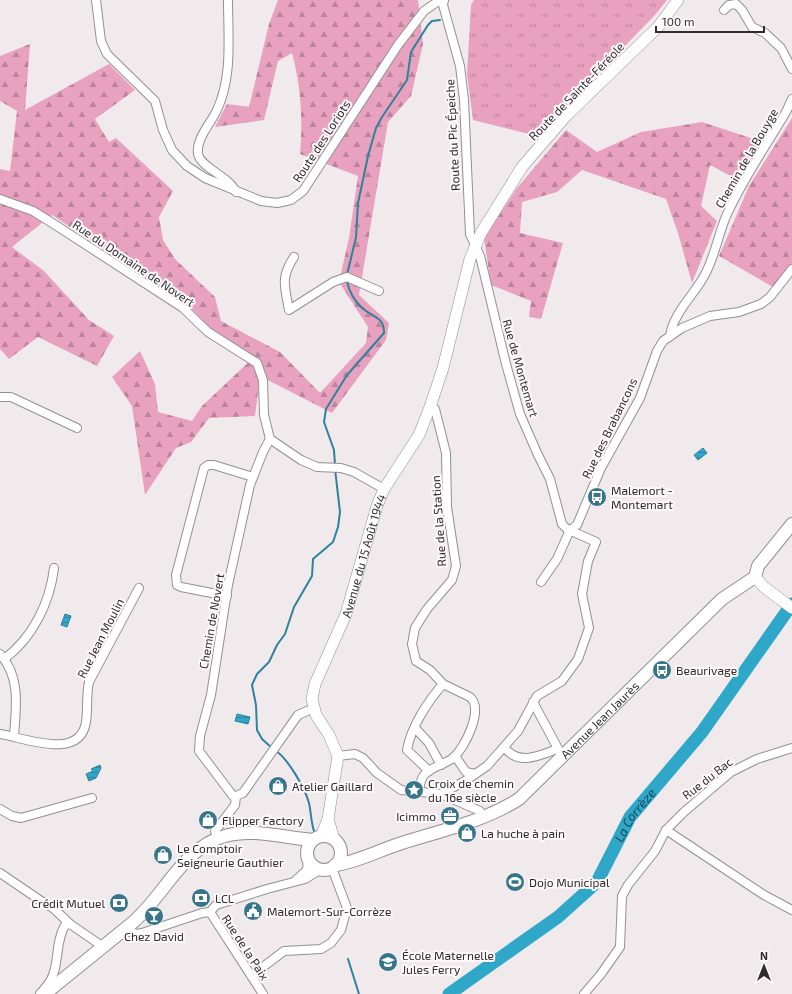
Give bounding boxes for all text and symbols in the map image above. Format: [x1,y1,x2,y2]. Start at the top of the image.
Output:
scale bar [656,8,764,34]
text: 100 m [662,14,694,28]
street label: Route de Sainte-Féréole [525,39,627,143]
street label: Route du Pic Épeiche [442,79,462,191]
street label: Route des Loriots [289,97,353,185]
street label: Chemin de la Bouyge [712,106,780,210]
street label: Rue du Domaine de Novert [70,217,198,309]
street label: Rue de Montemart [500,317,542,419]
street label: Rue des Brabancons [579,375,639,481]
street label: Rue de la Station [428,475,448,567]
place label: Malemort - Montemart [611,483,673,511]
bus stop icon: Malemort - Montemart [586,486,608,508]
street label: Avenue du 15 Août 1944 [338,492,388,619]
street label: Chemin de Novert [196,572,226,670]
street label: Rue Jean Moulin [74,596,126,680]
bus stop icon: Beaurivage [651,659,673,681]
place label: Beaurivage [676,663,737,677]
street label: Avenue Jean Jaurès [557,678,641,761]
street label: Rue du Bac [679,754,735,802]
shop icon: Atelier Gaillard [267,775,289,797]
place label: Croix de chemin du 16e siècle [428,776,514,804]
place label: Atelier Gaillard [292,779,373,793]
place icon: Croix de chemin du 16e siècle [403,779,425,801]
water label: La Corrèze [611,785,659,845]
office icon: Icimmo [439,805,461,827]
shop icon: Flipper Factory [197,809,219,831]
place label: Icimmo [396,809,436,823]
place label: Flipper Factory [222,813,304,827]
shop icon: La huche à pain [456,822,478,844]
place label: La huche à pain [481,826,565,840]
place label: Le Comptoir Seigneurie Gauthier [177,841,284,869]
shop icon: Le Comptoir Seigneurie Gauthier [152,844,174,866]
sports icon: Dojo Municipal [504,871,526,893]
place label: Dojo Municipal [529,875,610,890]
bank icon: LCL [190,887,212,909]
place label: LCL [215,891,234,905]
bank icon: Crédit Mutuel [108,892,130,914]
place label: Crédit Mutuel [31,896,105,910]
public building icon: Malemort-Sur-Corrèze [242,900,264,922]
place label: Malemort-Sur-Corrèze [267,904,391,918]
bar icon: Chez David [143,905,165,927]
street label: Rue de la Paix [220,912,273,983]
place label: Chez David [124,929,184,943]
north arrow [744,946,784,986]
place label: École Maternelle Jules Ferry [402,948,494,976]
text: N [760,949,768,962]
school or university icon: École Maternelle Jules Ferry [377,951,399,973]

